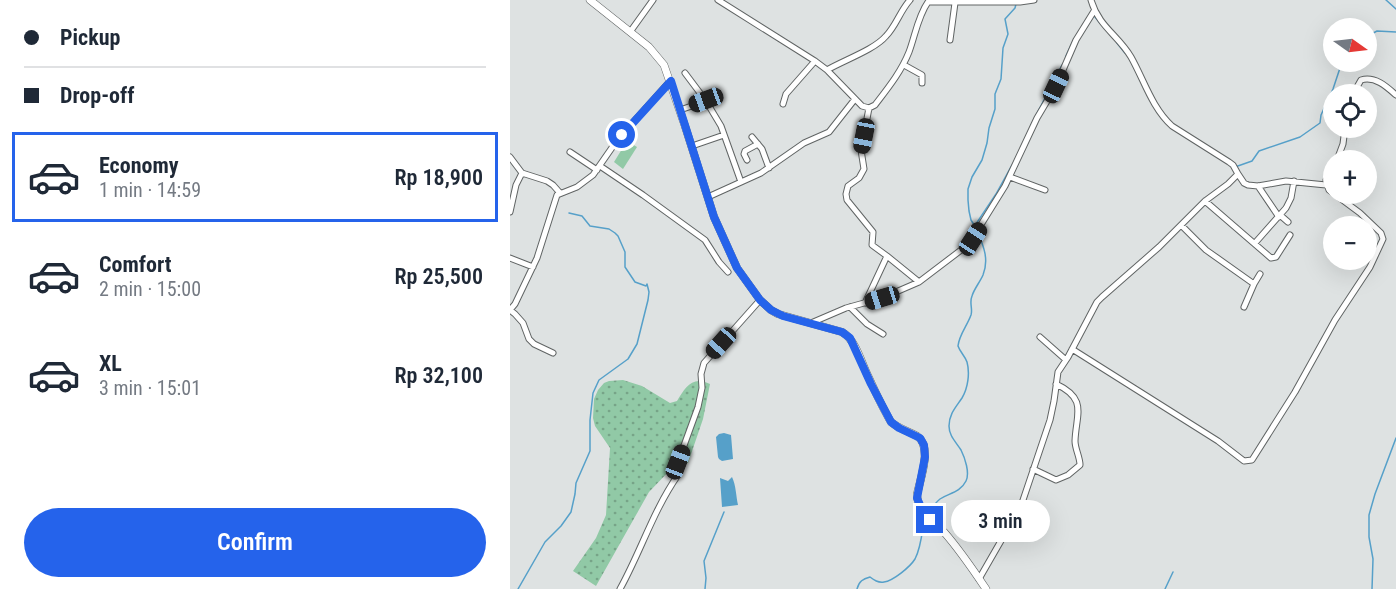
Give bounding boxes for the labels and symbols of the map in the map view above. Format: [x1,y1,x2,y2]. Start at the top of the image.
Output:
north arrow [1323,18,1377,72]
car [1040,66,1072,106]
car [686,85,726,115]
car [852,117,876,155]
route start [608,121,635,148]
car [956,219,990,259]
car [862,284,902,312]
car [702,324,740,362]
car [663,442,693,482]
callout: 3 min [951,499,1050,541]
route end [916,506,943,533]

